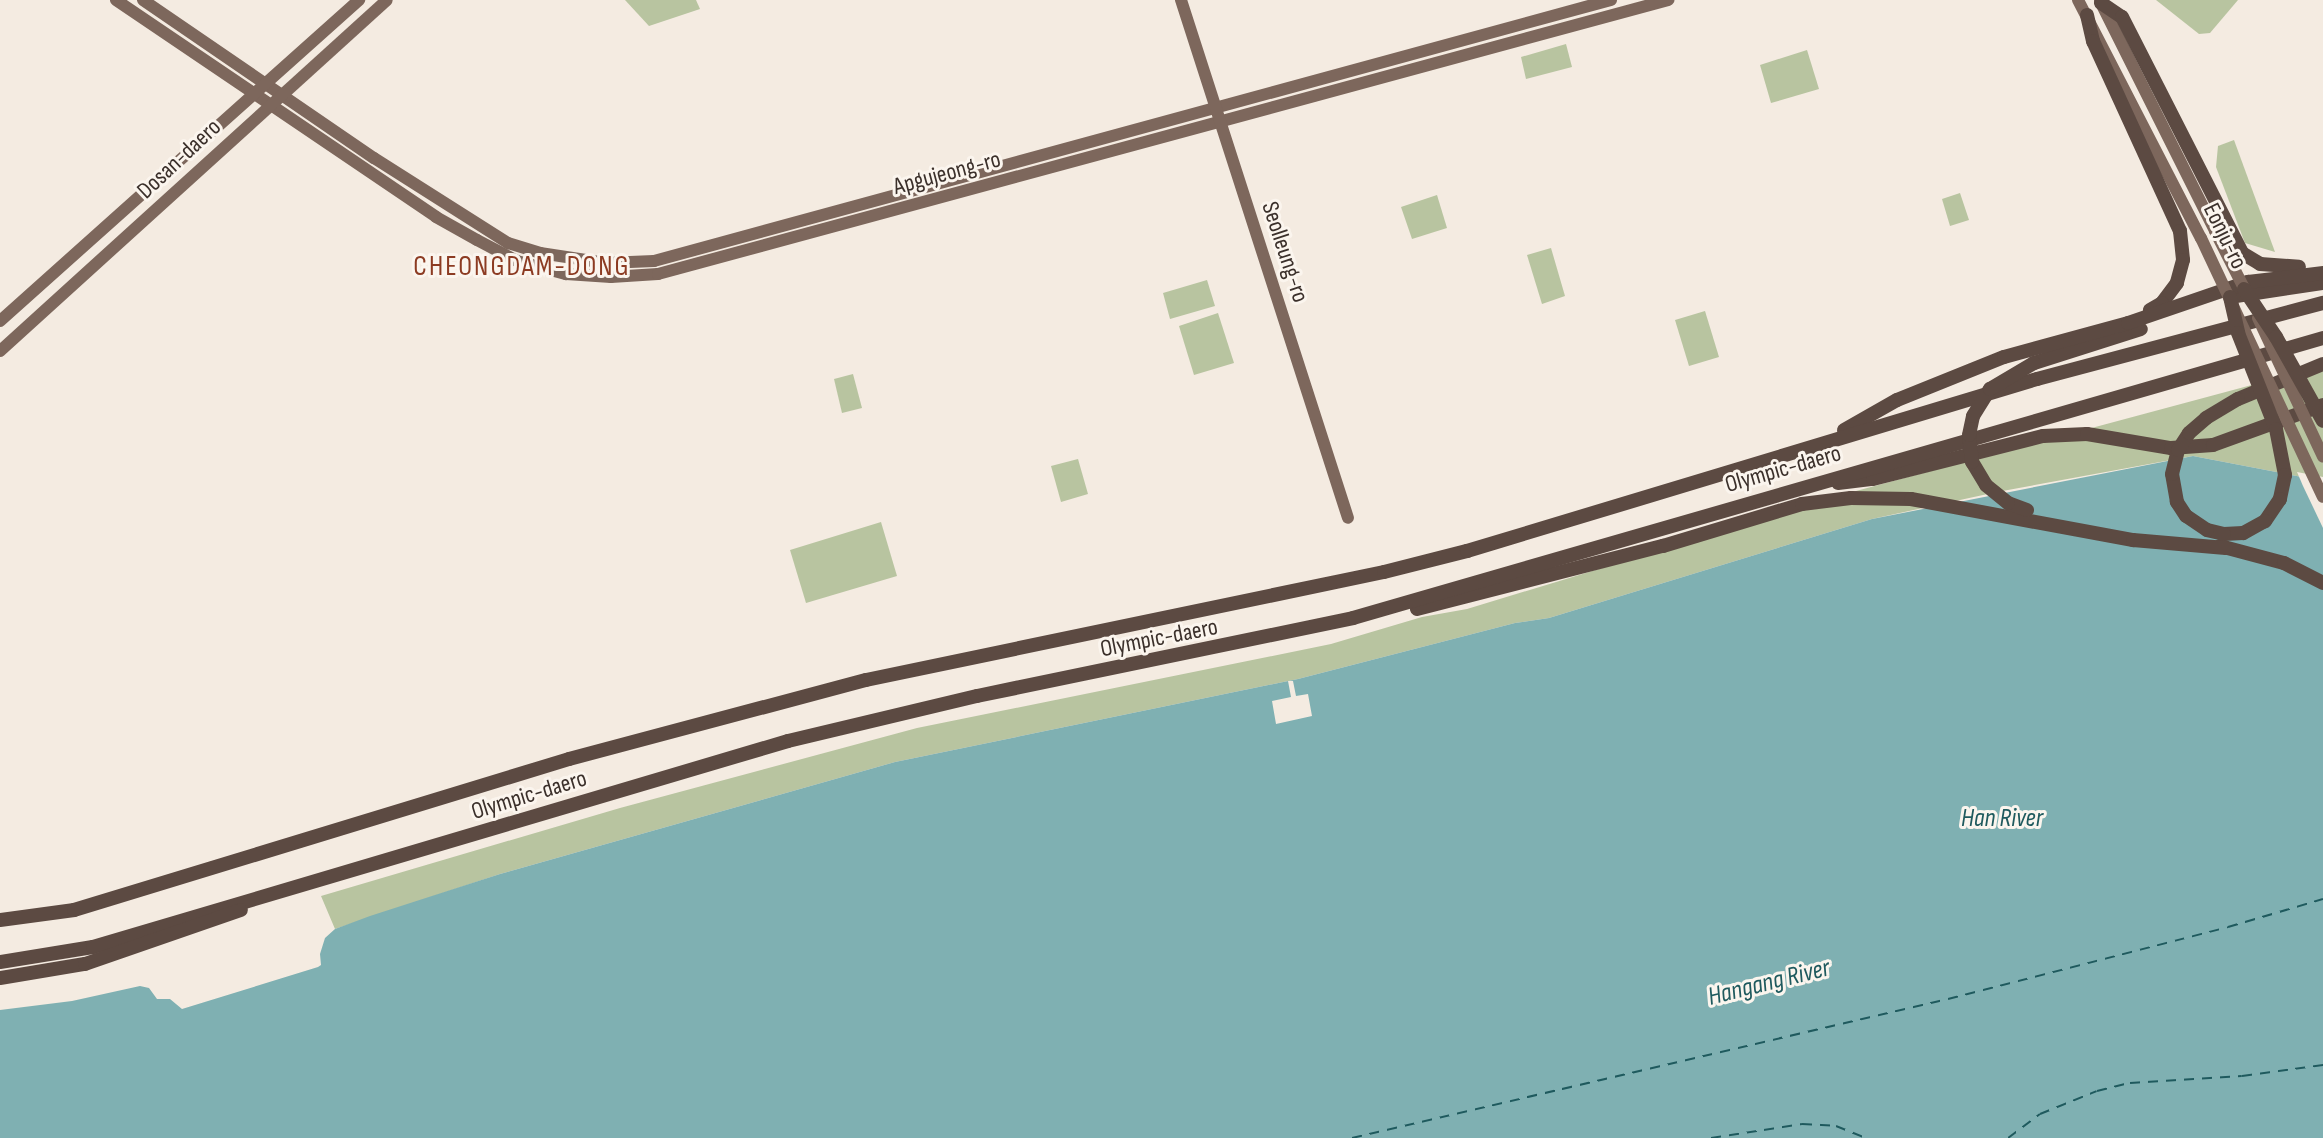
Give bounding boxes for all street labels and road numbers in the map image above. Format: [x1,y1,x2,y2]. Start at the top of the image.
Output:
street label: Dosan-daero [131,113,227,205]
street label: Apgujeong-ro [890,145,1004,201]
street label: Seolleung-ro [1255,198,1315,306]
street label: Eonju-ro [2197,198,2253,274]
street label: Olympic-daero [1722,439,1844,499]
street label: Olympic-daero [1098,612,1220,664]
street label: Olympic-daero [468,764,590,826]

